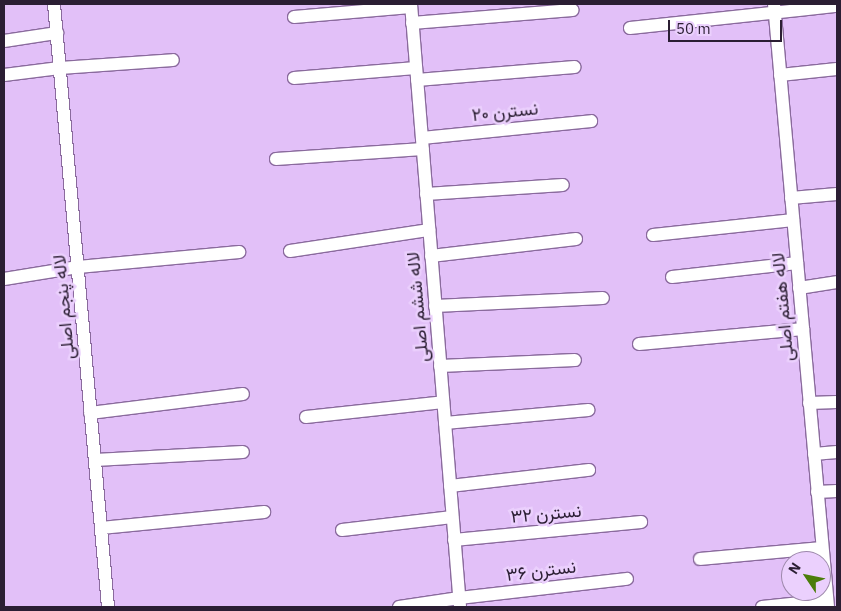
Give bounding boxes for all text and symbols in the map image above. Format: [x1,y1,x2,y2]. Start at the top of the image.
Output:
scale bar [671,10,785,42]
text: 50 m [676,19,711,38]
street label: نسترن ۲۰ [471,98,539,126]
street label: لاله ششم اصلی [402,251,434,363]
street label: لاله هفتم اصلی [767,252,799,362]
street label: لاله پنجم اصلی [49,254,79,360]
street label: نسترن ۳۲ [510,500,582,528]
north arrow [781,551,831,601]
street label: نسترن ۳۶ [505,556,577,586]
text: N [784,559,805,577]

